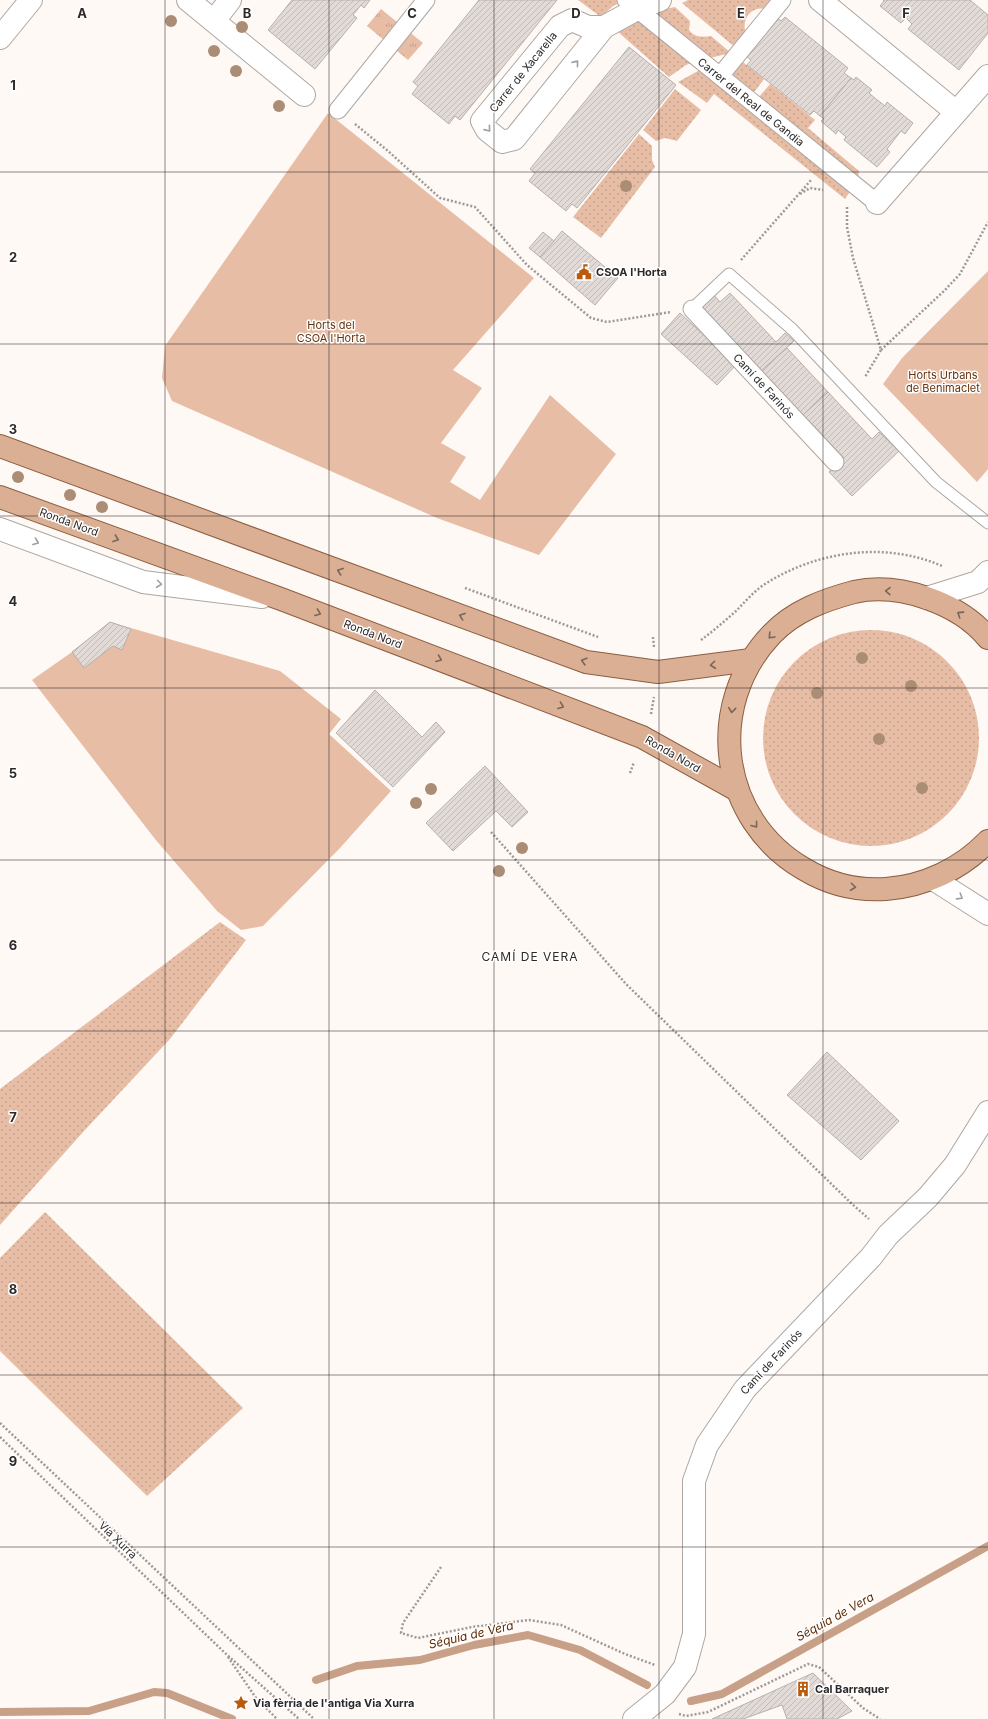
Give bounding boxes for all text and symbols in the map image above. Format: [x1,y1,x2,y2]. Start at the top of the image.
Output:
text: A [77,5,87,21]
text: B [243,5,252,21]
text: C [407,5,417,21]
text: D [571,5,581,21]
text: E [737,5,745,21]
text: F [902,5,910,21]
street label: Carrer de Xacarella [486,29,560,115]
street label: Carrer del Real de Gandia [695,55,807,149]
one-way arrow [571,60,578,67]
text: 1 [10,77,16,93]
one-way arrow [483,124,490,132]
text: 2 [9,249,17,265]
public building icon: CSOA l'Horta [575,263,593,281]
place label: CSOA l'Horta [596,265,667,279]
park label: Horts del CSOA l'Horta [297,318,365,345]
street label: Camí de Farinós [730,350,798,422]
park label: Horts Urbans de Benimaclet [906,368,980,395]
text: 3 [9,421,17,437]
street label: Ronda Nord [38,505,100,539]
one-way arrow [112,534,119,542]
one-way arrow [33,538,40,546]
one-way arrow [336,568,343,576]
one-way arrow [156,580,162,589]
one-way arrow [885,587,891,595]
text: 4 [9,593,18,609]
one-way arrow [314,609,321,617]
one-way arrow [957,612,964,619]
one-way arrow [458,613,465,621]
street label: Ronda Nord [342,616,404,652]
one-way arrow [769,631,776,639]
one-way arrow [436,655,443,663]
one-way arrow [581,657,588,666]
one-way arrow [709,660,716,669]
one-way arrow [557,701,564,709]
one-way arrow [728,707,737,713]
street label: Ronda Nord [643,733,703,775]
text: 5 [9,765,17,781]
one-way arrow [750,820,757,827]
one-way arrow [850,883,856,892]
one-way arrow [956,892,963,900]
text: 6 [9,937,17,953]
district label: CAMÍ DE VERA [482,949,579,964]
text: 7 [9,1109,17,1125]
text: 8 [9,1281,17,1297]
street label: Camí de Farinós [737,1326,805,1398]
text: 9 [9,1453,17,1469]
street label: Vía Xurra [96,1518,140,1562]
water label: Séquia de Vera [793,1589,876,1644]
water label: Séquia de Vera [427,1617,515,1652]
building icon: Cal Barraquer [794,1680,812,1698]
place label: Cal Barraquer [815,1682,889,1696]
place icon: Via fèrria de l'antiga Via Xurra [232,1694,250,1712]
place label: Via fèrria de l'antiga Via Xurra [253,1696,414,1710]

